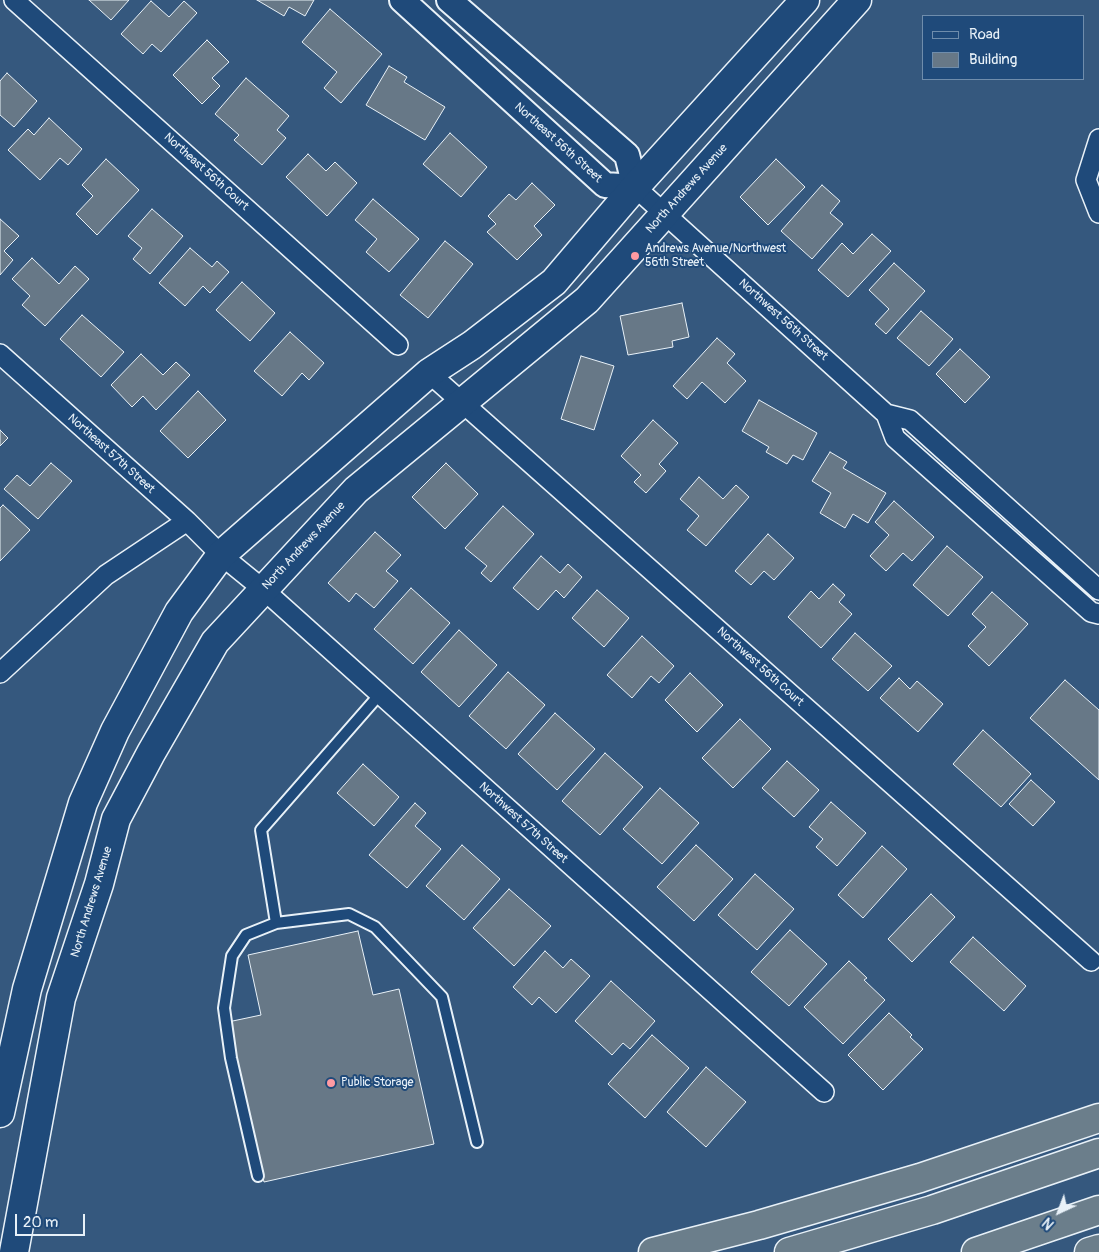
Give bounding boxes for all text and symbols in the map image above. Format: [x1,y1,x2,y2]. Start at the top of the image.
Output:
legend [922,15,1084,80]
text: Road [969,25,1000,44]
text: Building [969,50,1017,69]
street label: Northeast 56th Street [511,100,605,186]
street label: Northeast 56th Court [161,130,251,214]
street label: North Andrews Avenue [643,141,731,237]
place label: Andrews Avenue/Northwest 56th Street [645,242,786,270]
marker: Andrews Avenue/Northwest 56th Street [629,250,641,262]
street label: Northwest 56th Street [735,276,831,364]
street label: Northeast 57th Street [65,411,157,497]
street label: North Andrews Avenue [259,499,349,593]
street label: Northwest 56th Court [714,624,806,710]
street label: Northwest 57th Street [476,779,570,867]
street label: North Andrews Avenue [68,845,116,959]
place label: Public Storage [341,1076,413,1090]
marker: Public Storage [325,1077,337,1089]
north arrow [1034,1187,1084,1237]
scale bar [18,1204,88,1236]
text: 20 m [23,1213,58,1232]
text: N [1039,1214,1058,1233]

